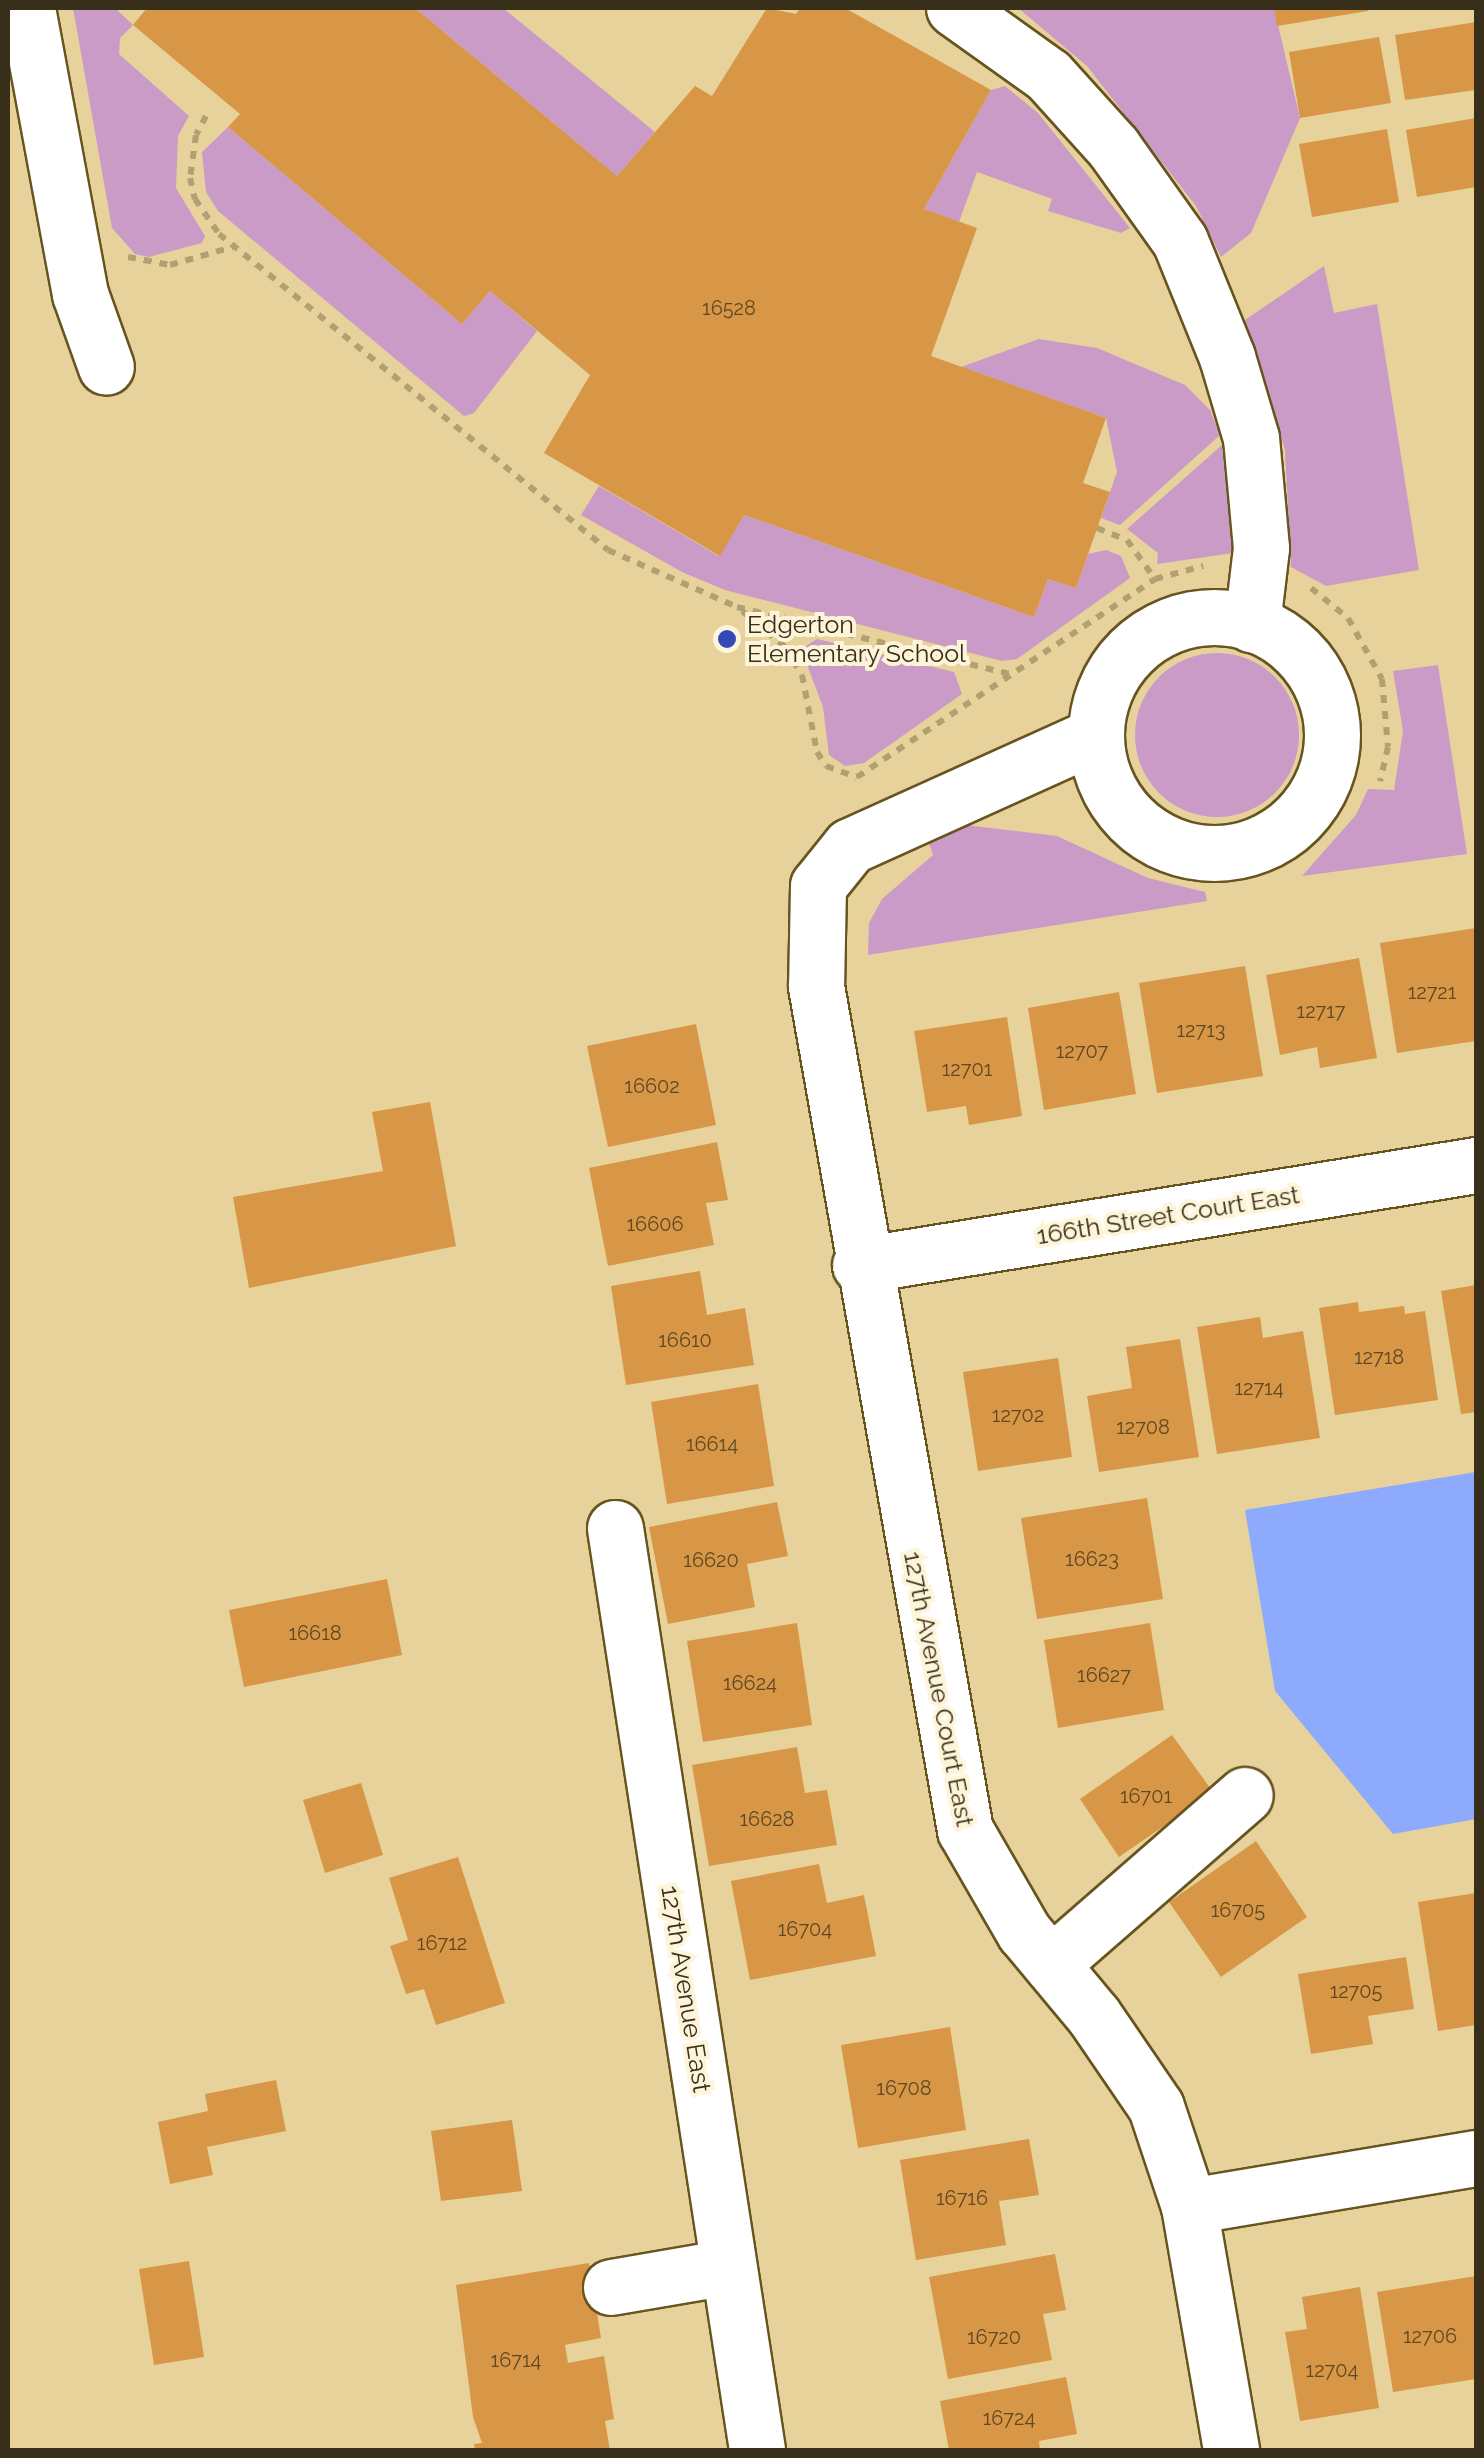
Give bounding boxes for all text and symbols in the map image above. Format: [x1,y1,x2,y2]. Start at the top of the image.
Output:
house number: 16528 [702,296,756,320]
place label: Edgerton Elementary School [747,610,967,669]
marker: Edgerton Elementary School [716,628,738,650]
house number: 12721 [1408,980,1456,1004]
house number: 12717 [1297,999,1345,1023]
house number: 12713 [1177,1018,1225,1042]
house number: 12707 [1056,1039,1108,1063]
house number: 12701 [942,1057,992,1081]
house number: 16602 [624,1074,680,1098]
street label: 166th Street Court East [1035,1179,1301,1251]
house number: 16606 [627,1212,683,1236]
house number: 16610 [658,1328,712,1352]
house number: 12718 [1354,1345,1404,1369]
house number: 12714 [1234,1376,1284,1400]
house number: 12702 [992,1403,1044,1427]
house number: 12708 [1116,1415,1170,1439]
house number: 16614 [686,1432,738,1456]
house number: 16623 [1065,1547,1119,1571]
house number: 16620 [683,1548,739,1572]
street label: 127th Avenue Court East [898,1549,980,1829]
house number: 16618 [288,1621,342,1645]
house number: 16627 [1077,1663,1131,1687]
house number: 16624 [723,1671,777,1695]
house number: 16701 [1120,1784,1172,1808]
house number: 16628 [740,1807,794,1831]
street label: 127th Avenue East [655,1883,717,2095]
house number: 16705 [1211,1898,1265,1922]
house number: 16704 [778,1917,832,1941]
house number: 16712 [417,1931,467,1955]
house number: 12705 [1330,1979,1382,2003]
house number: 16708 [876,2076,932,2100]
house number: 16716 [936,2186,988,2210]
house number: 12706 [1403,2324,1457,2348]
house number: 16720 [967,2325,1021,2349]
house number: 16714 [491,2348,541,2372]
house number: 12704 [1306,2358,1358,2382]
house number: 16724 [983,2406,1035,2430]

